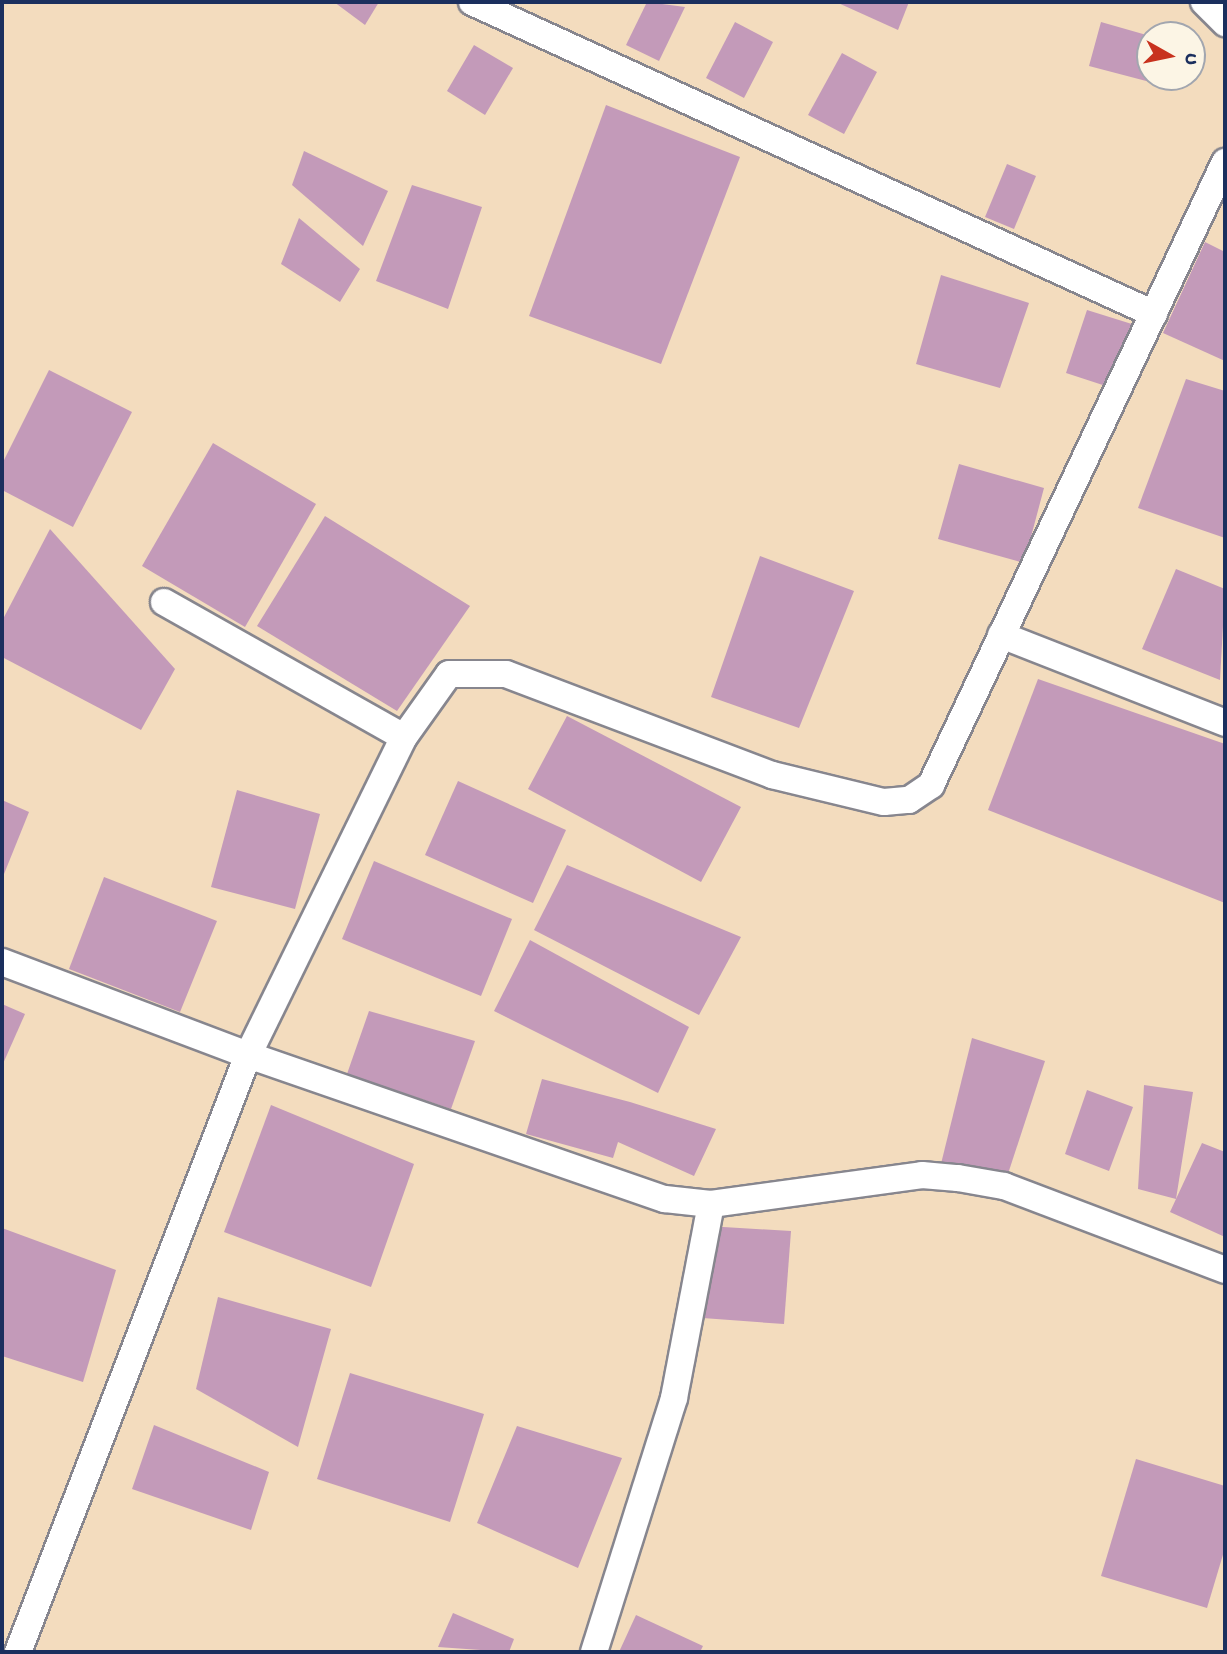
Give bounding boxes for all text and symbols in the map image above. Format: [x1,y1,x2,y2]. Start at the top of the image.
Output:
north arrow [1136,21,1206,91]
text: U [1178,52,1202,66]

